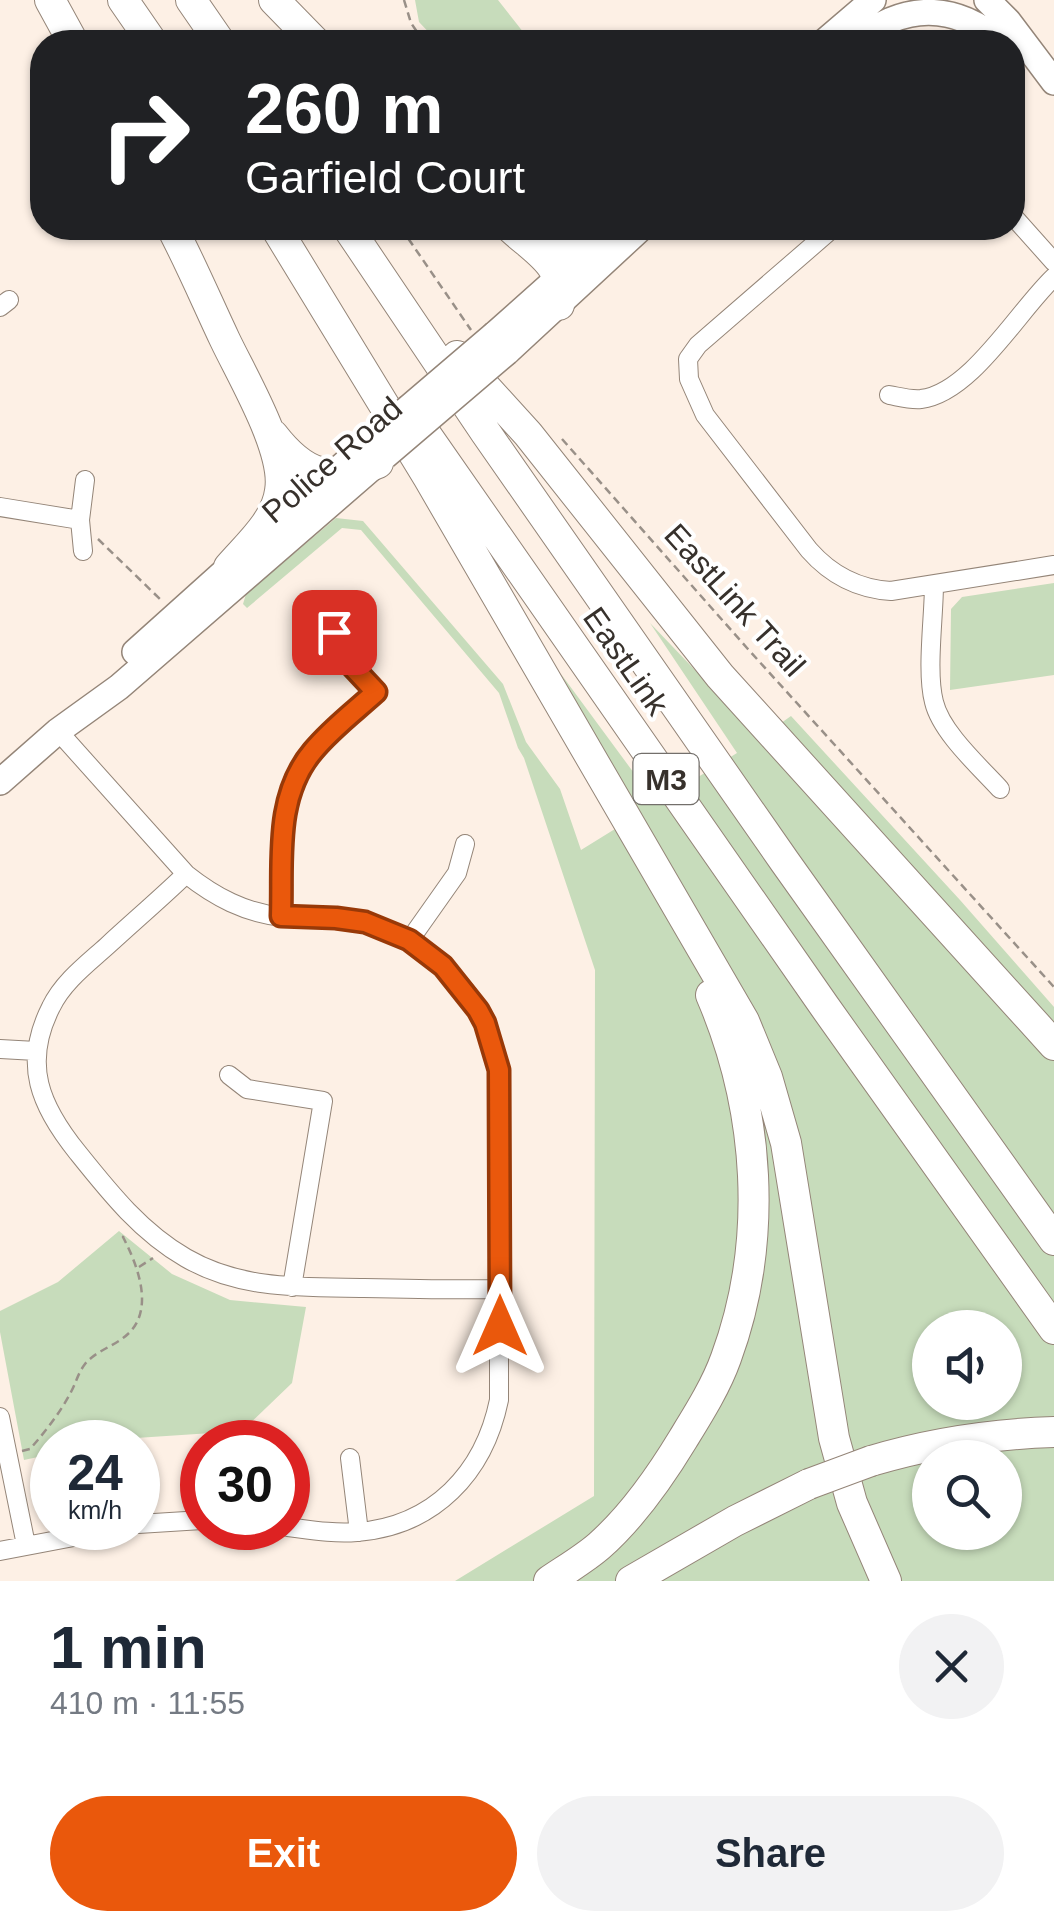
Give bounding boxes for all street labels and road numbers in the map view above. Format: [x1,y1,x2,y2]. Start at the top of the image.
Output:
street label: Police Road [255,390,409,530]
street label: EastLink Trail [657,517,813,683]
street label: EastLink [576,600,677,722]
road number: M3 [634,754,698,804]

